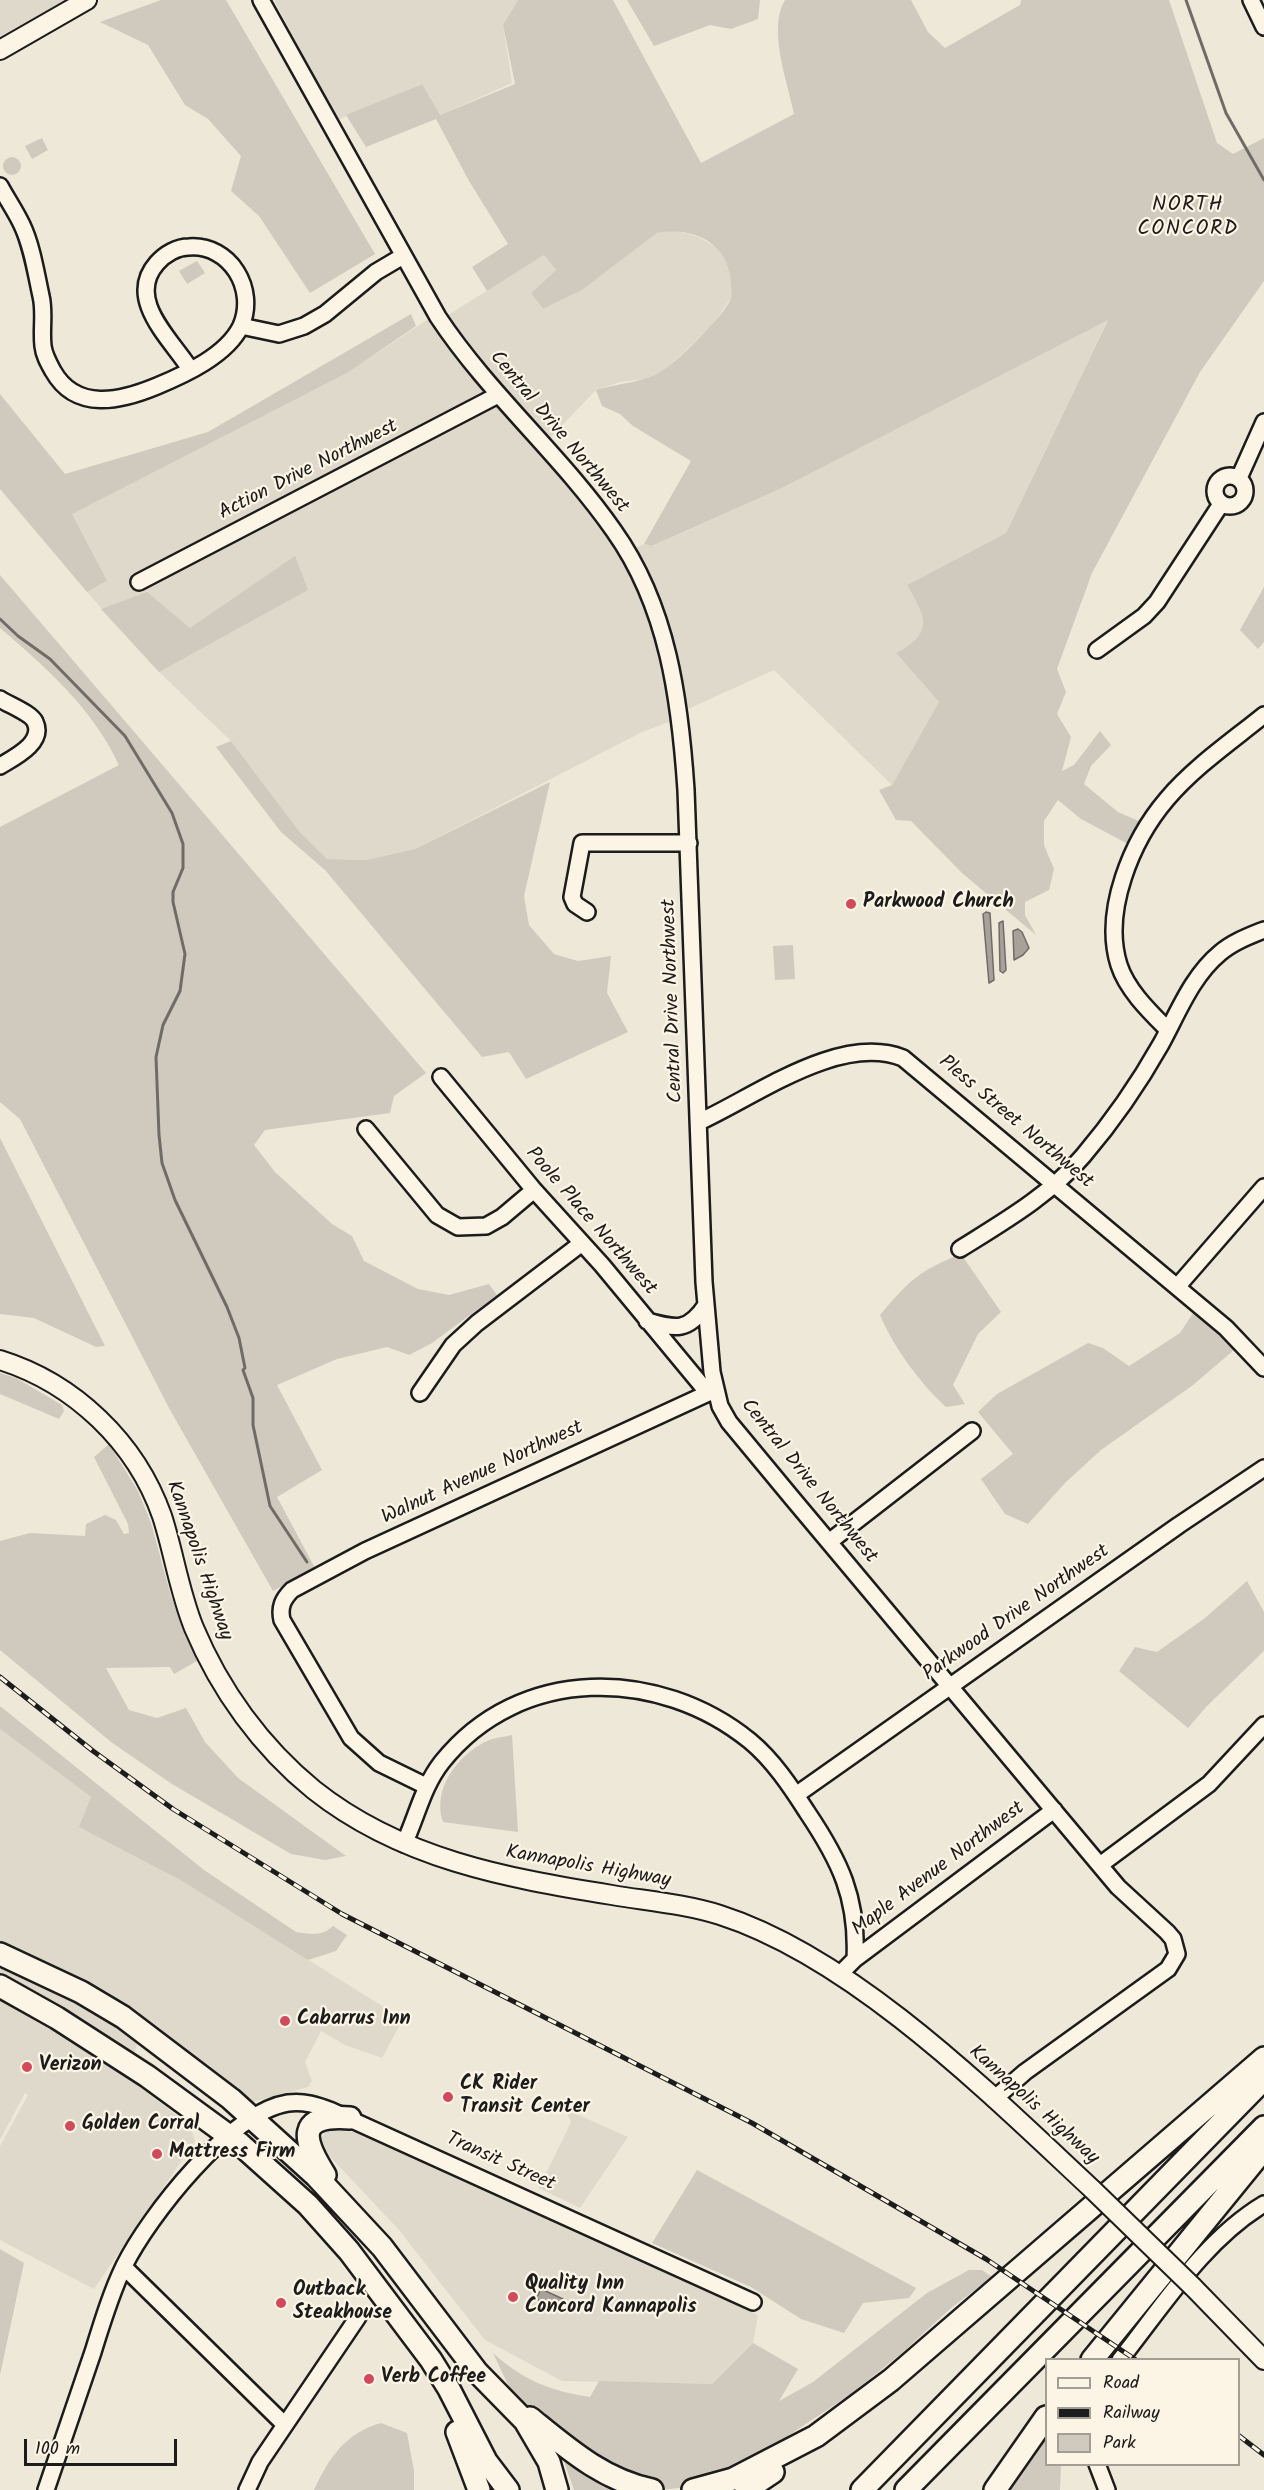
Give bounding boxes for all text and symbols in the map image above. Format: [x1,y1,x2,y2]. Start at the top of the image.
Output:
district label: NORTH CONCORD [1137,193,1239,243]
street label: Central Drive Northwest [483,347,633,519]
street label: Action Drive Northwest [216,415,402,527]
place label: Parkwood Church [863,892,1014,916]
marker: Parkwood Church [844,897,858,911]
street label: Central Drive Northwest [658,898,690,1104]
street label: Pless Street Northwest [933,1051,1097,1195]
street label: Poole Place Northwest [519,1143,661,1301]
street label: Central Drive Northwest [734,1395,882,1569]
street label: Walnut Avenue Northwest [379,1417,587,1531]
street label: Kannapolis Highway [159,1478,237,1644]
street label: Parkwood Drive Northwest [919,1541,1115,1687]
street label: Maple Avenue Northwest [848,1797,1030,1943]
street label: Kannapolis Highway [504,1842,672,1894]
place label: Cabarrus Inn [297,2009,411,2033]
marker: Cabarrus Inn [278,2014,292,2028]
street label: Kannapolis Highway [963,2041,1103,2171]
place label: Verizon [39,2055,102,2079]
marker: Verizon [20,2060,34,2074]
place label: CK Rider Transit Center [460,2074,590,2121]
marker: CK Rider Transit Center [441,2090,455,2104]
place label: Golden Corral [82,2114,199,2138]
marker: Golden Corral [63,2119,77,2133]
street label: Transit Street [442,2128,558,2198]
place label: Mattress Firm [169,2142,295,2166]
marker: Mattress Firm [150,2147,164,2161]
place label: Quality Inn Concord Kannapolis [525,2274,696,2321]
place label: Outback Steakhouse [293,2280,392,2327]
marker: Quality Inn Concord Kannapolis [506,2290,520,2304]
marker: Outback Steakhouse [274,2296,288,2310]
legend [1045,2358,1240,2466]
place label: Verb Coffee [381,2367,486,2391]
text: Road [1103,2369,1139,2398]
marker: Verb Coffee [362,2372,376,2386]
text: Railway [1103,2399,1160,2428]
scale bar [27,2427,180,2465]
text: Park [1103,2429,1136,2458]
text: 100 m [35,2435,80,2464]

